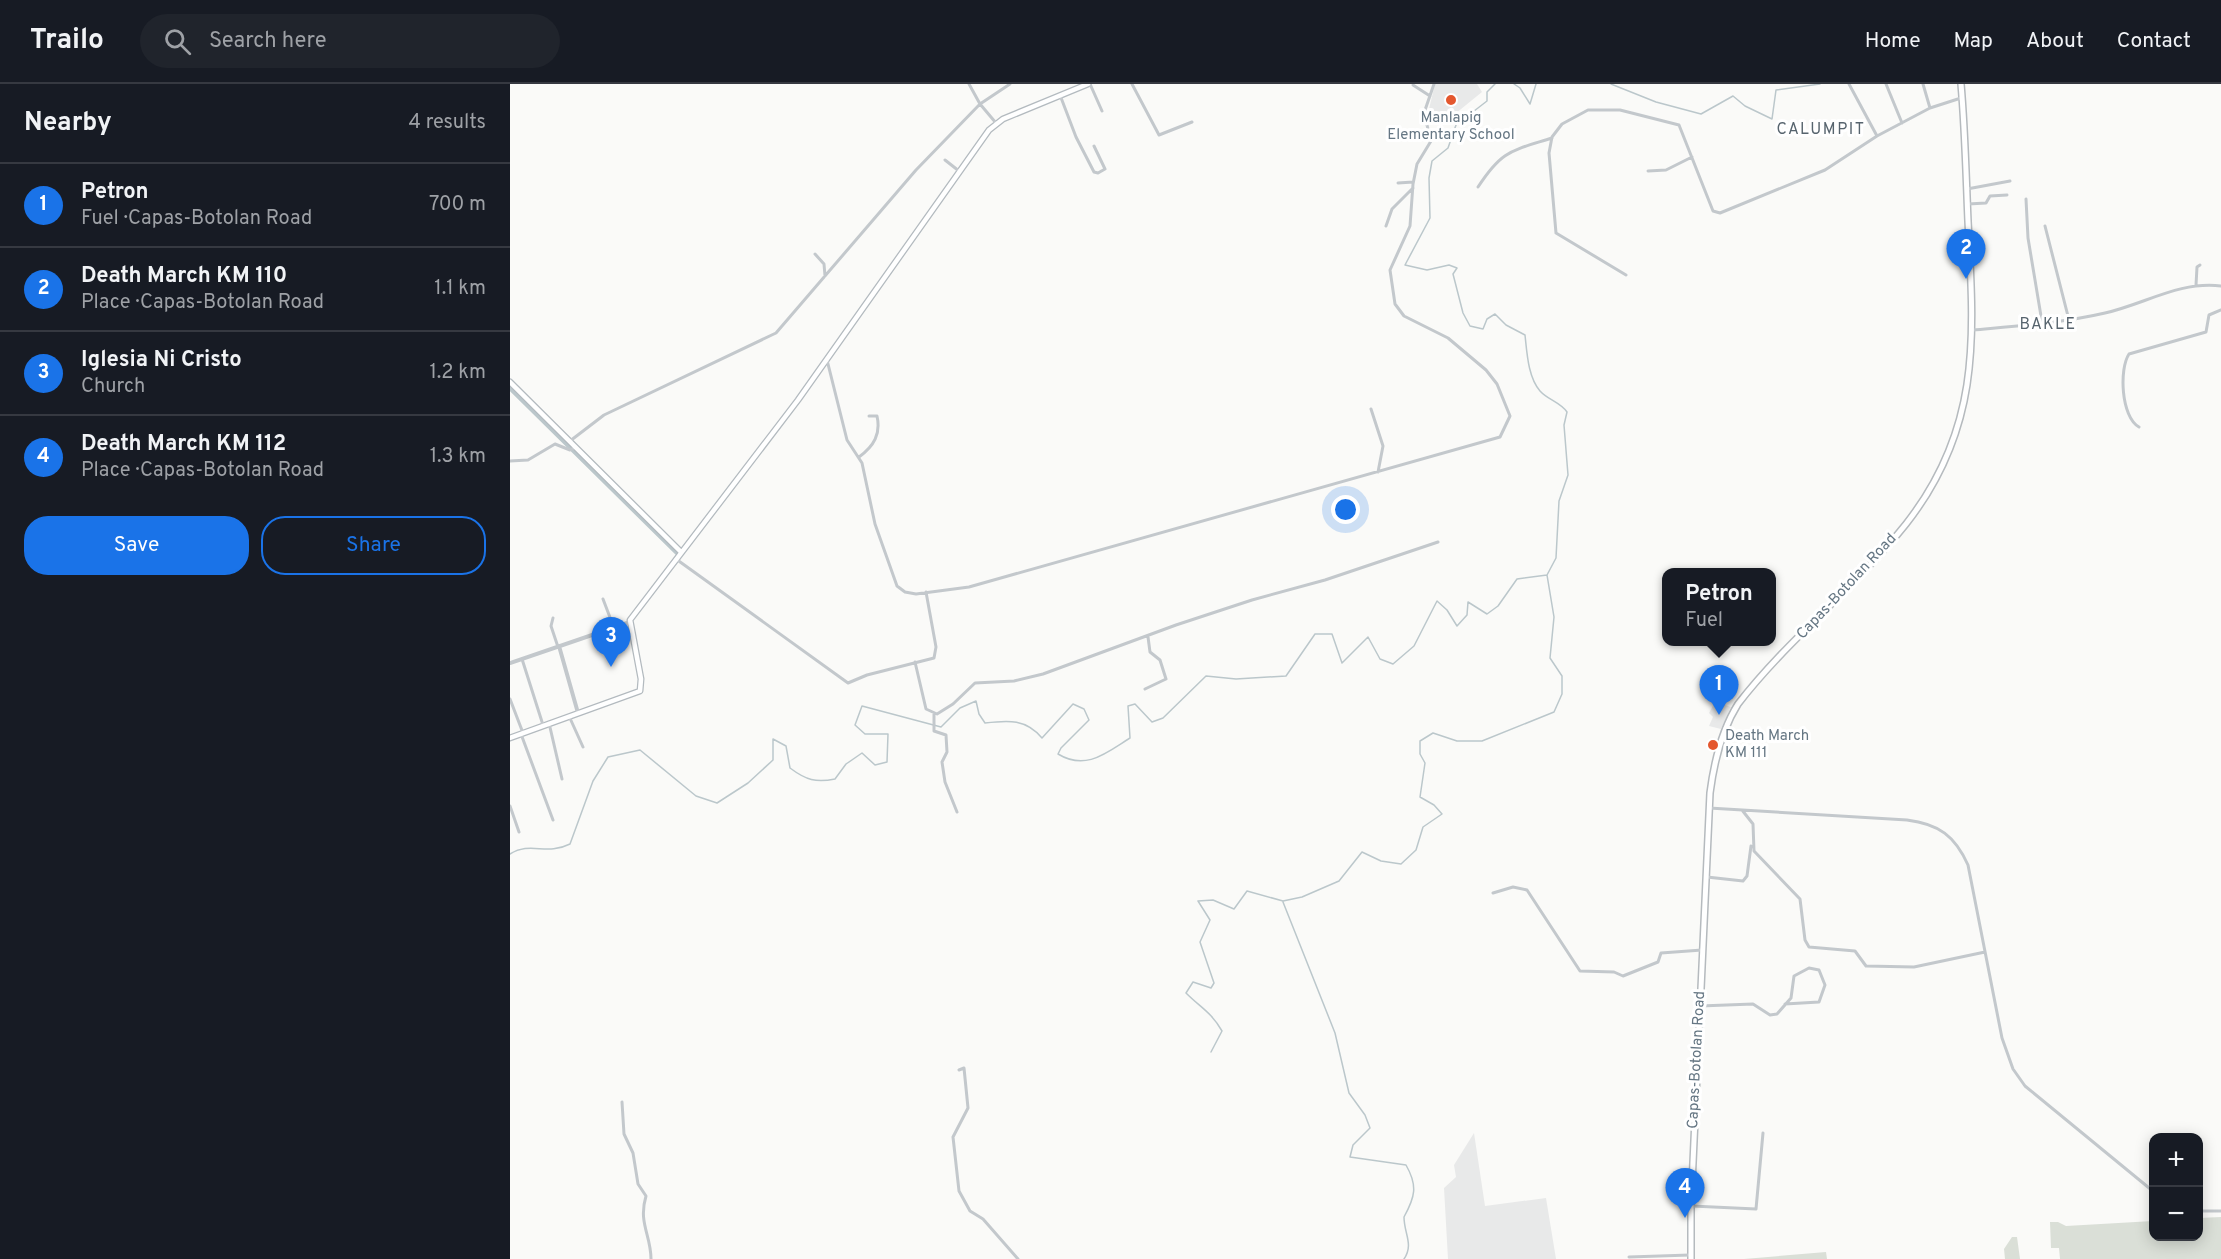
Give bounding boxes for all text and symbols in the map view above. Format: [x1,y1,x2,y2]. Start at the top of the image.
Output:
search box [140,14,560,68]
text: Trailo [30,23,104,59]
icon: search [161,25,194,58]
text: Search here [209,28,326,55]
text: Home [1865,28,1921,55]
text: Map [1954,28,1993,55]
text: About [2026,28,2084,55]
text: Contact [2117,28,2191,55]
marker: Manlapig Elementary School [1444,93,1458,107]
text: Nearby [24,107,112,140]
place label: Manlapig Elementary School [1387,109,1515,145]
text: 4 results [409,110,486,136]
district label: CALUMPIT [1776,120,1866,140]
text: Petron [81,179,149,206]
text: 1 [40,192,48,218]
text: 700 m [429,192,486,218]
text: Fuel · Capas-Botolan Road [81,206,312,232]
pin: 2 [1946,230,1986,279]
text: Death March KM 110 [81,263,287,290]
text: 2 [37,276,50,302]
text: 1.1 km [434,276,486,302]
text: Place · Capas-Botolan Road [81,290,324,316]
district label: BAKLE [2019,315,2077,335]
text: Iglesia Ni Cristo [81,347,242,374]
text: 3 [38,360,50,386]
text: 1.2 km [430,360,486,386]
text: Church [81,374,145,400]
text: Death March KM 112 [81,431,286,458]
text: 4 [37,444,50,470]
text: 1.3 km [430,444,486,470]
text: Place · Capas-Botolan Road [81,458,324,484]
your location [1331,495,1360,524]
button: Save [24,516,249,575]
button: Share [261,516,486,575]
street label: Capas-Botolan Road [1793,530,1901,644]
popup [1662,568,1776,646]
text: Petron [1685,581,1753,608]
text: Fuel [1685,608,1723,634]
pin: 3 [592,618,630,667]
pin: 1 [1700,666,1738,715]
place label: Death March KM 111 [1725,727,1809,763]
marker: Death March KM 111 [1706,738,1720,752]
street label: Capas-Botolan Road [1684,991,1710,1129]
map controls [2149,1133,2203,1241]
button: + [2149,1133,2203,1187]
pin: 4 [1666,1168,1704,1218]
button: − [2149,1187,2203,1241]

